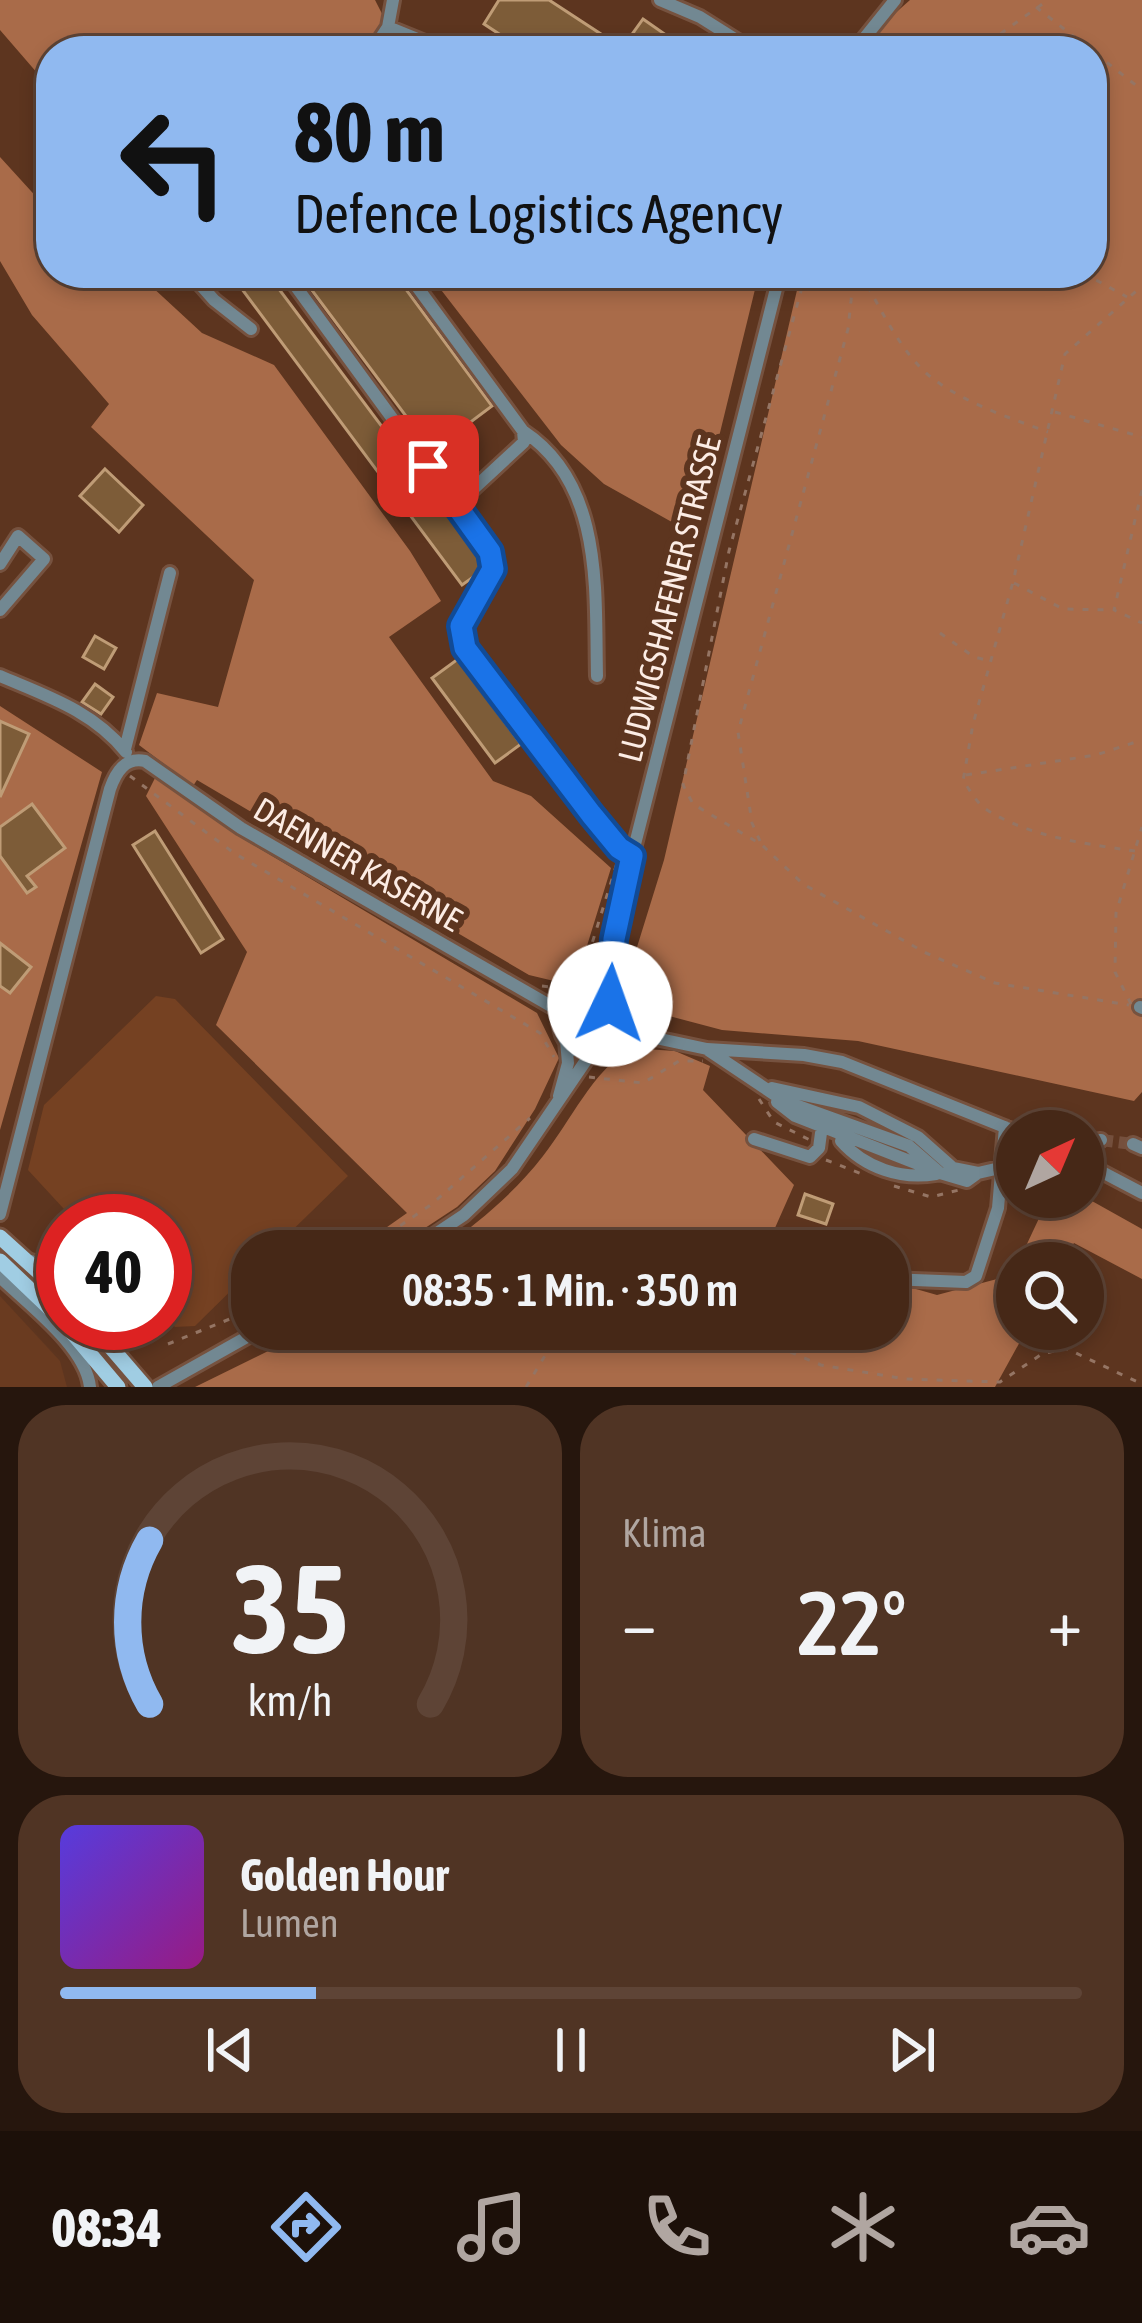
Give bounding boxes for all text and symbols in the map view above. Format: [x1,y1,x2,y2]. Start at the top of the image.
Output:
icon: left [96,84,252,240]
text: 80 m [294,84,445,180]
text: Defence Logistics Agency [294,183,783,244]
pin [377,415,479,517]
street label: LUDWIGSHAFENER STRASSE [610,432,728,766]
icon: arrive [395,433,461,499]
street label: DAENNER KASERNE [248,789,468,939]
position arrow [547,941,673,1067]
north arrow [996,1110,1104,1218]
map controls [996,1110,1104,1350]
speed limit sign: 40 [36,1194,192,1350]
button: search [996,1242,1104,1350]
text: 08:35 · 1 Min. · 350 m [402,1264,738,1316]
text: Klima [622,1511,707,1555]
text: 35 [231,1536,349,1679]
text: 22° [797,1571,907,1674]
text: − [622,1584,656,1660]
text: + [1048,1584,1082,1660]
text: km/h [247,1676,333,1725]
text: Golden Hour [240,1849,449,1901]
text: Lumen [240,1901,339,1945]
icon: previous [197,2017,263,2083]
icon: pause [538,2017,604,2083]
icon: next [879,2017,945,2083]
icon: directions [264,2185,348,2269]
icon: music [450,2185,534,2269]
icon: phone [635,2185,719,2269]
icon: climate [821,2185,905,2269]
icon: car [1007,2185,1091,2269]
text: 08:34 [51,2197,162,2258]

